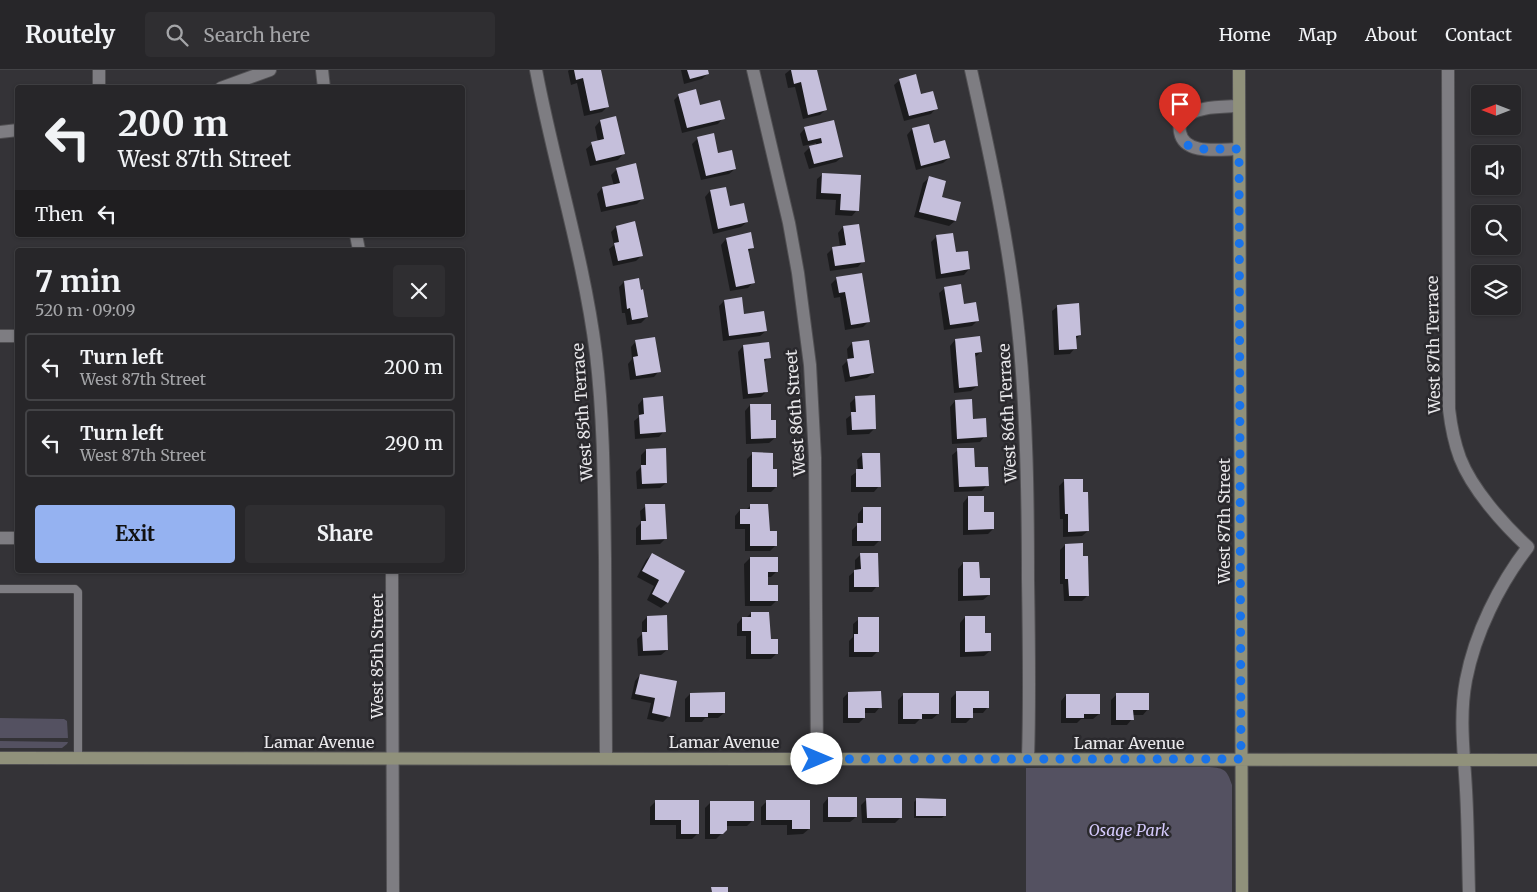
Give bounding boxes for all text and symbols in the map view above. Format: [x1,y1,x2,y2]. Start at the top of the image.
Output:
search box [145,12,495,57]
text: Routely [25,19,115,50]
icon: search [163,21,191,49]
text: Search here [203,23,310,47]
text: Home [1219,23,1271,46]
text: Map [1299,23,1337,46]
text: About [1365,23,1417,46]
text: Contact [1445,23,1512,46]
pin [1159,83,1201,134]
north arrow [1471,85,1521,135]
map controls [1471,85,1521,315]
icon: arrive [1166,90,1194,118]
text: 200 m [118,102,228,146]
icon: left [35,105,100,170]
text: West 87th Street [118,145,291,173]
button: sound [1471,145,1521,195]
icon: left [93,200,121,228]
text: Then [35,202,83,226]
button: search [1471,205,1521,255]
text: 7 min [35,262,121,300]
button: close [393,265,445,317]
button: layers [1471,265,1521,315]
street label: West 87th Terrace [1422,276,1444,415]
text: 520 m · 09:09 [35,300,136,320]
street label: West 85th Terrace [567,342,597,483]
street label: West 86th Terrace [993,343,1021,484]
text: Turn left [80,345,164,369]
street label: West 86th Street [781,348,809,478]
icon: left [37,353,65,381]
text: 200 m [384,355,443,379]
text: West 87th Street [80,369,206,389]
text: Turn left [80,421,164,445]
icon: left [37,429,65,457]
text: 290 m [385,431,443,455]
text: West 87th Street [80,445,206,465]
street label: West 87th Street [1214,457,1234,585]
button: Exit [35,505,235,563]
button: Share [245,505,445,563]
street label: West 85th Street [367,592,387,720]
street label: Lamar Avenue [264,732,374,752]
street label: Lamar Avenue [669,732,779,752]
position arrow [790,732,842,784]
street label: Lamar Avenue [1074,733,1184,753]
park label: Osage Park [1088,820,1170,840]

